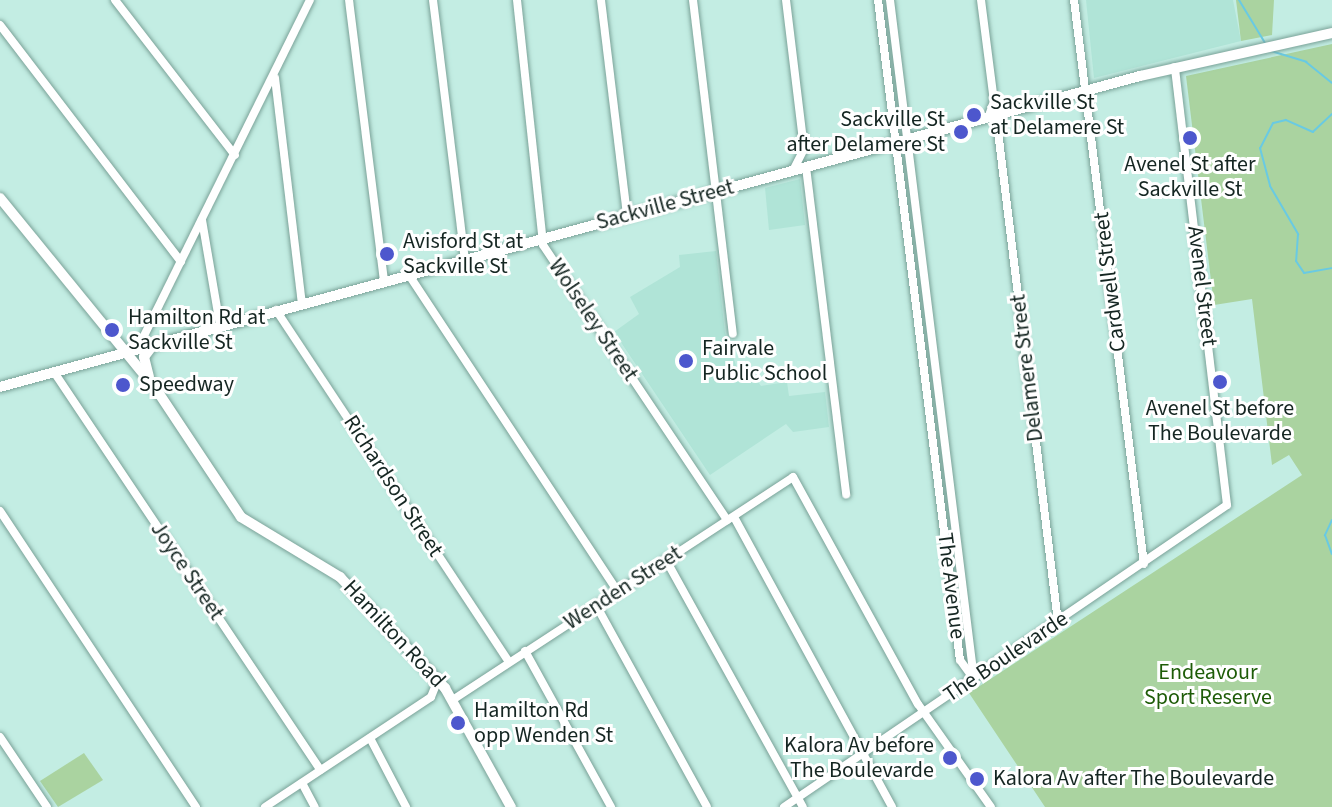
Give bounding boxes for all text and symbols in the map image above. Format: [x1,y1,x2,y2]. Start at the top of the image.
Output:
place label: Sackville St at Delamere St [990,89,1124,140]
place label: Sackville St after Delamere St [787,106,945,158]
marker: Sackville St at Delamere St [965,106,983,124]
marker: Sackville St after Delamere St [952,123,970,141]
marker: Avenel St after Sackville St [1181,129,1199,147]
place label: Avenel St after Sackville St [1124,151,1256,202]
street label: Sackville Street [593,174,737,236]
street label: Cardwell Street [1088,211,1132,353]
street label: Avenel Street [1182,224,1222,348]
place label: Avisford St at Sackville St [403,228,523,280]
marker: Avisford St at Sackville St [378,245,396,263]
street label: Wolseley Street [543,254,643,386]
street label: Delamere Street [1005,293,1049,443]
place label: Hamilton Rd at Sackville St [128,304,265,356]
marker: Hamilton Rd at Sackville St [103,321,121,339]
place label: Fairvale Public School [702,335,827,386]
marker: Fairvale Public School [677,352,695,370]
place label: Speedway [139,372,234,398]
marker: Avenel St before The Boulevarde [1211,373,1229,391]
marker: Speedway [114,376,132,394]
place label: Avenel St before The Boulevarde [1146,395,1294,446]
street label: Richardson Street [337,410,449,562]
street label: Joyce Street [145,517,229,625]
street label: The Avenue [931,531,971,641]
street label: Wenden Street [559,540,687,636]
street label: Hamilton Road [337,575,451,693]
street label: The Boulevarde [939,606,1073,708]
park label: Endeavour Sport Reserve [1144,659,1272,710]
place label: Hamilton Rd opp Wenden St [474,697,613,748]
marker: Hamilton Rd opp Wenden St [449,714,467,732]
place label: Kalora Av before The Boulevarde [784,732,934,784]
marker: Kalora Av before The Boulevarde [941,749,959,767]
place label: Kalora Av after The Boulevarde [993,766,1274,792]
marker: Kalora Av after The Boulevarde [968,770,986,788]

